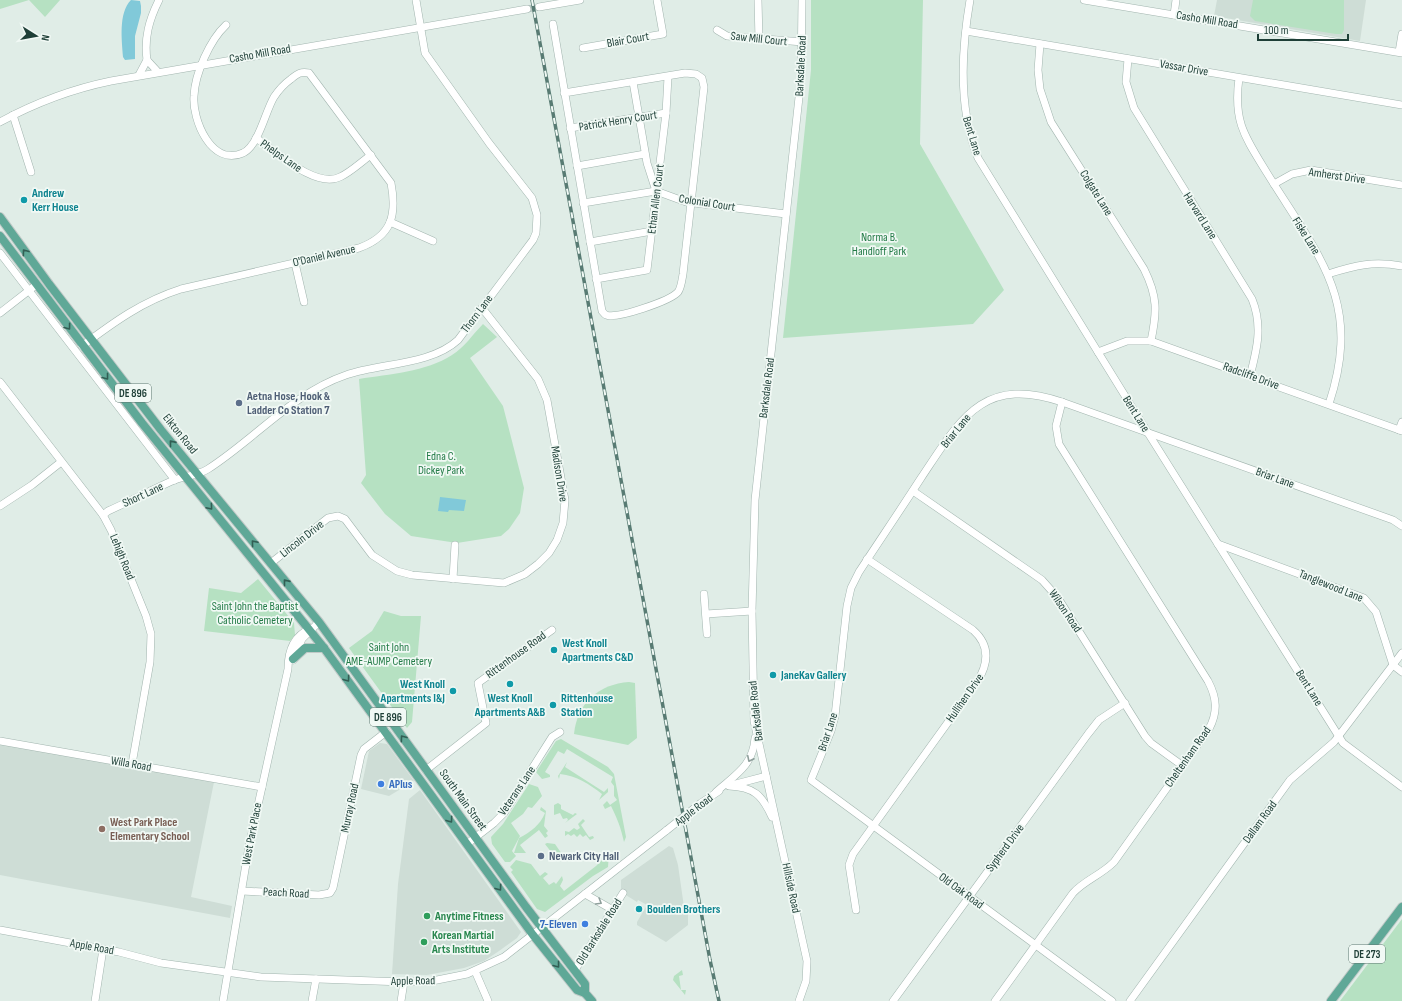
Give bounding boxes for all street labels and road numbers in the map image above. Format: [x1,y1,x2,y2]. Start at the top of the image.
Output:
street label: Casho Mill Road [1175,8,1239,32]
street label: Blair Court [606,29,651,51]
street label: Saw Mill Court [730,29,788,49]
street label: Barksdale Road [792,35,810,97]
street label: Casho Mill Road [228,41,292,67]
street label: Vassar Drive [1159,56,1210,80]
street label: Patrick Henry Court [578,107,659,135]
street label: Bent Lane [959,115,985,157]
street label: Phelps Lane [257,136,305,176]
street label: Ethan Allen Court [644,163,668,235]
street label: Amherst Drive [1307,164,1366,187]
street label: Colgate Lane [1076,167,1116,219]
street label: Harvard Lane [1180,190,1220,242]
street label: Colonial Court [678,191,737,215]
street label: Fiske Lane [1289,214,1323,258]
street label: O'Daniel Avenue [291,241,357,270]
street label: Thorn Lane [458,292,496,336]
street label: Barksdale Road [756,357,778,419]
street label: Radcliffe Drive [1221,359,1281,393]
road number: DE 896 [115,384,151,402]
street label: Bent Lane [1119,393,1153,435]
street label: Elkton Road [159,411,201,457]
street label: Briar Lane [938,411,975,451]
street label: Madison Drive [547,445,571,503]
street label: Briar Lane [1254,464,1297,492]
street label: Short Lane [120,479,166,511]
street label: Lincoln Drive [277,517,327,561]
street label: Lehigh Road [106,532,138,582]
street label: Tanglewood Lane [1297,566,1366,606]
street label: Wilson Road [1045,587,1085,635]
street label: Rittenhouse Road [483,628,549,682]
street label: Bent Lane [1292,667,1326,709]
street label: Hullihen Drive [943,671,987,725]
street label: Barksdale Road [745,680,767,742]
road number: DE 896 [370,708,406,726]
street label: Briar Lane [815,710,841,753]
street label: Cheltenham Road [1162,724,1214,790]
street label: Willa Road [109,753,153,775]
street label: Veterans Lane [495,763,539,819]
street label: South Main Street [436,766,490,834]
street label: Murray Road [337,782,363,834]
street label: Apple Road [671,791,716,830]
street label: Dallam Road [1239,798,1281,846]
street label: West Park Place [239,801,265,866]
street label: Sypherd Drive [983,821,1028,875]
street label: Hillside Road [778,861,804,915]
street label: Old Oak Road [936,870,986,912]
street label: Peach Road [262,884,310,902]
street label: Old Barksdale Road [573,896,625,968]
street label: Apple Road [68,936,115,958]
road number: DE 273 [1349,945,1385,963]
street label: Apple Road [390,973,435,989]

